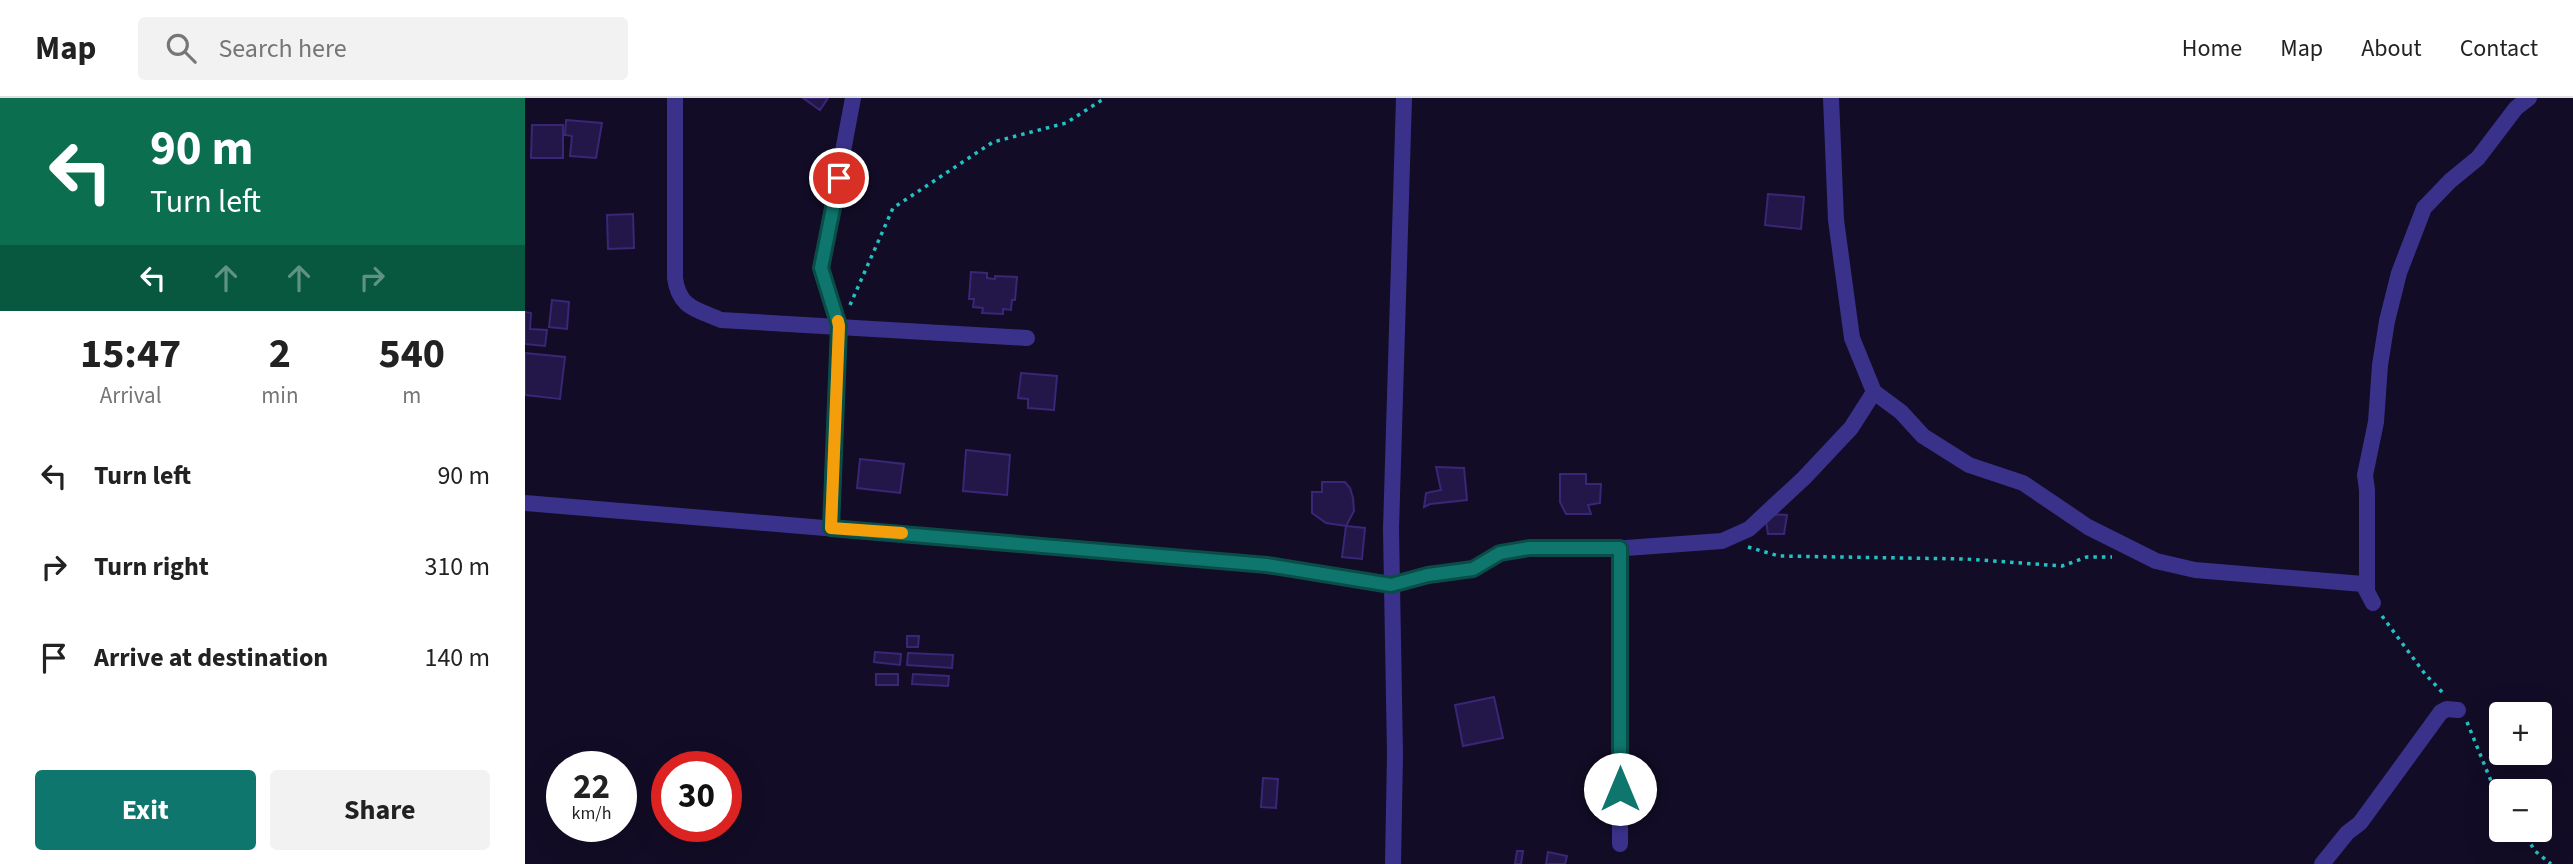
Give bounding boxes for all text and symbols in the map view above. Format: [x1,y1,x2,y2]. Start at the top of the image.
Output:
search box [138,17,628,80]
text: Map [35,25,96,72]
icon: search [162,29,200,67]
text: Search here [218,30,347,67]
text: Home [2182,31,2242,66]
text: Map [2280,31,2323,66]
text: About [2361,31,2422,66]
text: Contact [2460,31,2538,66]
text: 90 m [150,114,254,184]
icon: left [35,126,126,217]
pin [809,148,869,208]
icon: arrive [820,159,858,197]
text: Turn left [150,179,261,225]
icon: left [134,259,172,297]
icon: ahead [207,259,245,297]
icon: ahead [280,259,318,297]
icon: right [353,259,391,297]
text: 15:47 [80,324,181,384]
text: 2 [269,324,291,384]
text: 540 [378,324,445,384]
text: Arrival [100,379,162,412]
text: min [261,379,299,412]
text: m [402,379,421,412]
icon: left [35,457,73,495]
text: Turn left [94,457,191,494]
text: 90 m [437,457,490,494]
icon: right [35,548,73,586]
text: Turn right [94,548,209,585]
text: 310 m [424,548,490,585]
icon: arrive [35,639,73,677]
text: Arrive at destination [94,639,328,676]
text: 140 m [424,639,490,676]
map controls [2489,702,2552,842]
button: + [2489,702,2552,765]
speed limit sign: 30 [651,751,742,842]
position arrow [1583,752,1657,826]
text: 22 [573,762,610,812]
button: Exit [35,770,256,850]
button: Share [270,770,490,850]
button: − [2489,779,2552,842]
text: km/h [572,801,611,826]

